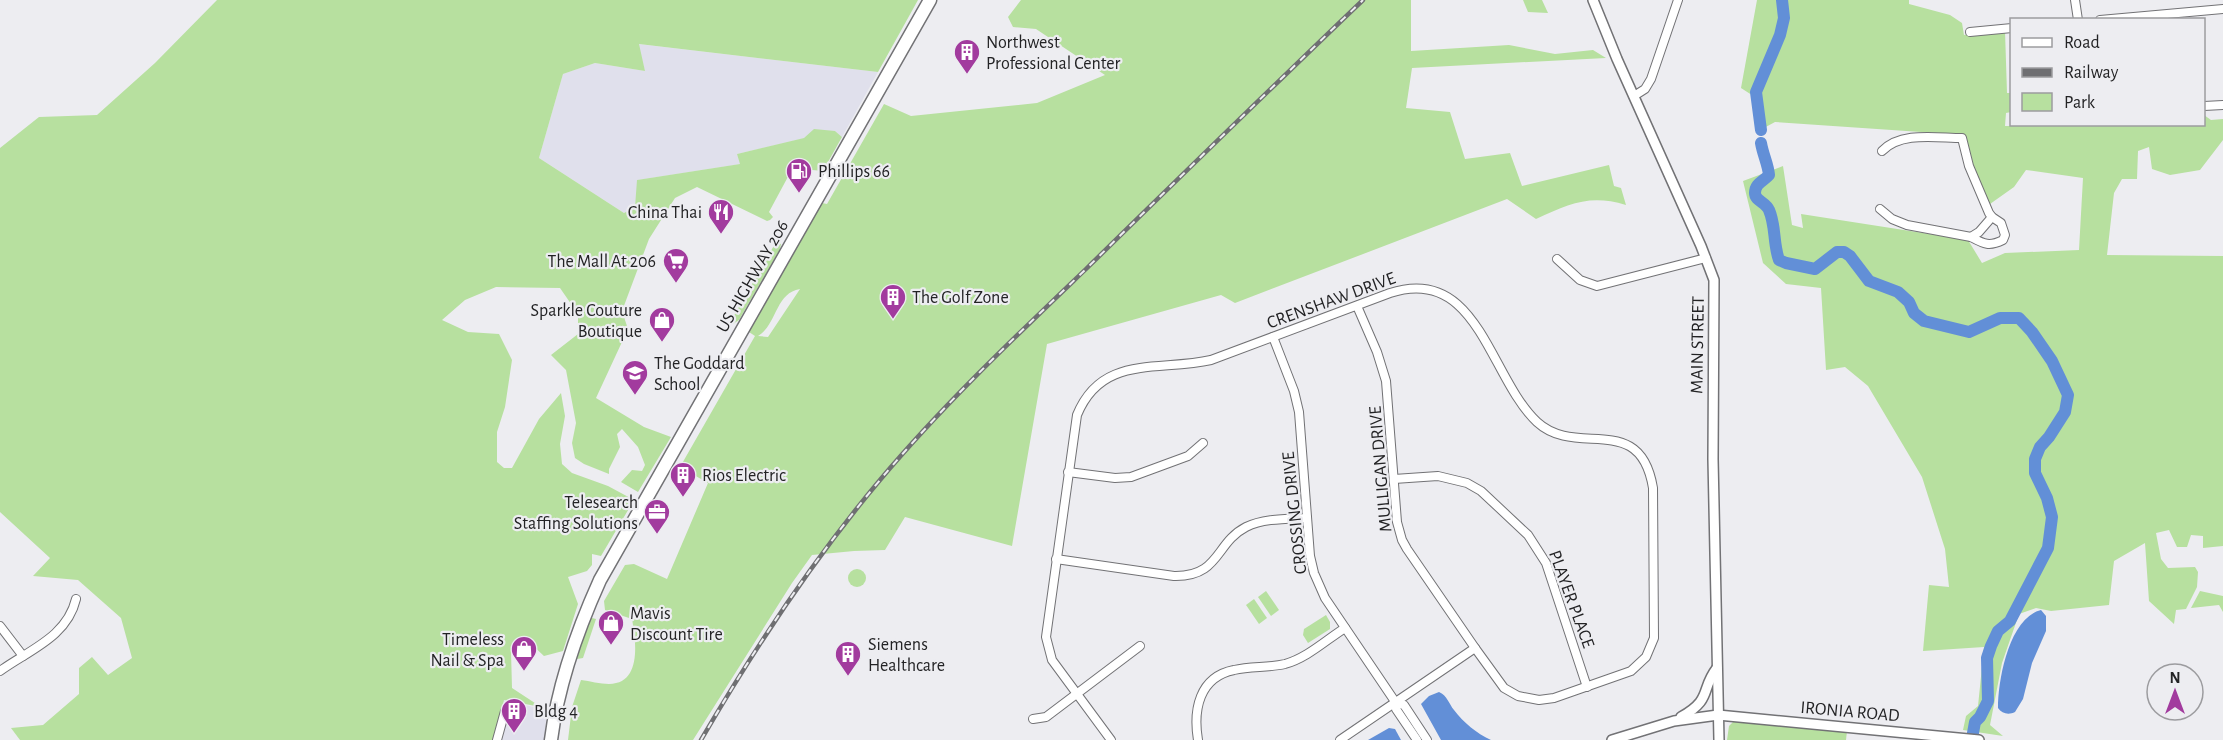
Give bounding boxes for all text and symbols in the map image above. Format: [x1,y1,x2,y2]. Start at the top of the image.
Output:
legend [2010,18,2205,126]
place label: Northwest Professional Center [986,34,1121,73]
text: Road [2064,34,2100,52]
building icon: Northwest Professional Center [952,37,982,75]
text: Railway [2064,64,2119,82]
text: Park [2064,94,2096,112]
fuel station icon: Phillips 66 [784,156,814,194]
place label: Phillips 66 [818,163,890,181]
restaurant icon: China Thai [706,197,736,235]
place label: China Thai [628,204,702,222]
street label: US HIGHWAY 206 [714,217,792,336]
supermarket icon: The Mall At 206 [661,246,691,284]
place label: The Mall At 206 [548,253,656,271]
street label: CRENSHAW DRIVE [1265,269,1398,333]
building icon: The Golf Zone [878,282,908,320]
place label: The Golf Zone [912,289,1009,307]
street label: MAIN STREET [1688,296,1708,394]
place label: Sparkle Couture Boutique [531,302,642,341]
shop icon: Sparkle Couture Boutique [647,305,677,343]
place label: The Goddard School [654,355,744,394]
school or university icon: The Goddard School [620,358,650,396]
street label: MULLIGAN DRIVE [1366,405,1395,533]
street label: CROSSING DRIVE [1280,450,1310,575]
building icon: Rios Electric [668,460,698,498]
place label: Rios Electric [702,467,786,485]
place label: Telesearch Staffing Solutions [514,494,638,533]
office icon: Telesearch Staffing Solutions [642,497,672,535]
street label: PLAYER PLACE [1545,548,1597,651]
place label: Mavis Discount Tire [630,605,723,644]
shop icon: Mavis Discount Tire [596,608,626,646]
place label: Timeless Nail & Spa [431,631,504,670]
shop icon: Timeless Nail & Spa [509,634,539,672]
place label: Siemens Healthcare [868,636,945,675]
building icon: Siemens Healthcare [833,639,863,677]
north arrow [2145,662,2205,722]
text: N [2169,670,2181,686]
building icon: Bldg 4 [499,696,529,734]
street label: IRONIA ROAD [1800,699,1900,725]
place label: Bldg 4 [534,703,578,721]

